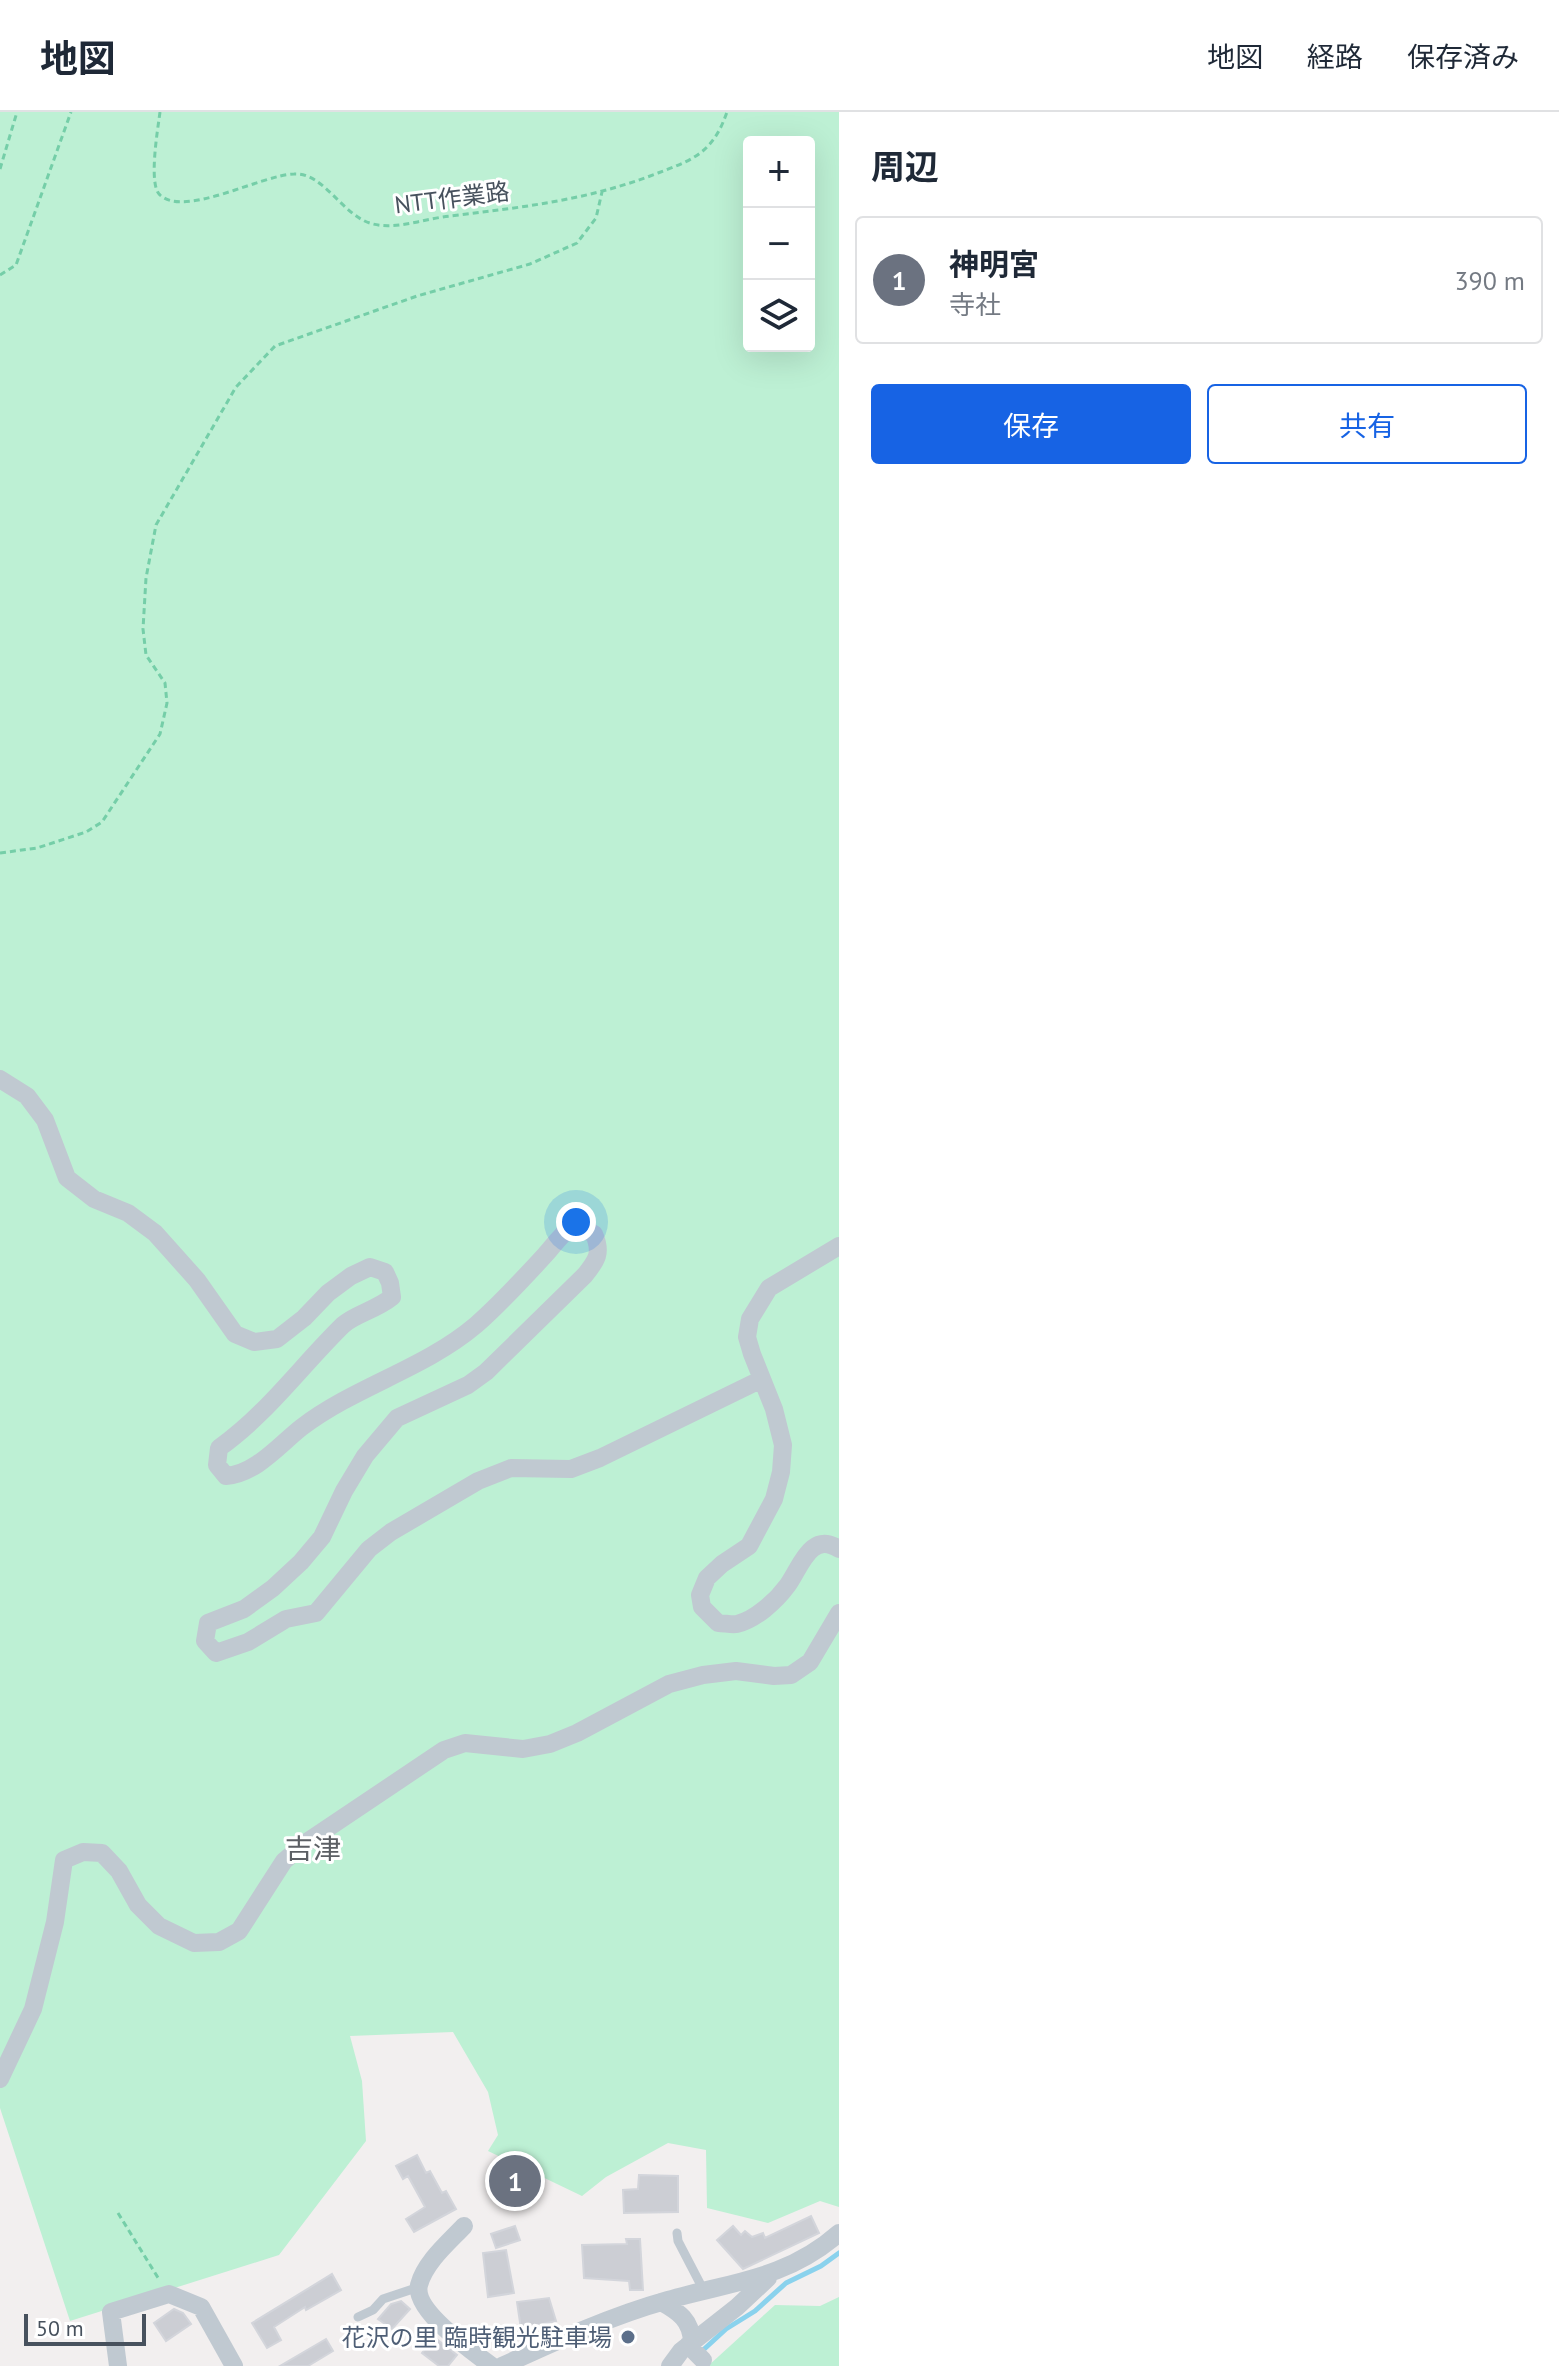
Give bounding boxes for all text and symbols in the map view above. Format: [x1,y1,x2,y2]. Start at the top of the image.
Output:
text: 地図 [40,33,116,82]
text: 地図 [1207,38,1263,75]
text: 経路 [1307,38,1363,75]
text: 保存済み [1407,38,1519,75]
map controls [743,136,815,352]
button: + [743,136,815,208]
text: 周辺 [871,144,939,188]
street label: NTT作業路 [393,176,511,220]
button: − [743,208,815,280]
text: 神明宮 [949,244,1039,283]
text: 1 [892,264,906,297]
text: 390 m [1454,264,1525,297]
button: layers [743,280,815,352]
text: 寺社 [949,288,1001,321]
button: 保存 [871,384,1191,464]
button: 共有 [1207,384,1527,464]
your location [556,1202,596,1242]
district label: 吉津 [285,1830,341,1867]
pin: 1 [489,2151,541,2211]
scale bar [24,2310,146,2346]
text: 50 m [36,2314,84,2342]
place label: 花沢の里 臨時観光駐車場 [342,2322,612,2353]
marker: 花沢の里 臨時観光駐車場 [619,2328,637,2346]

